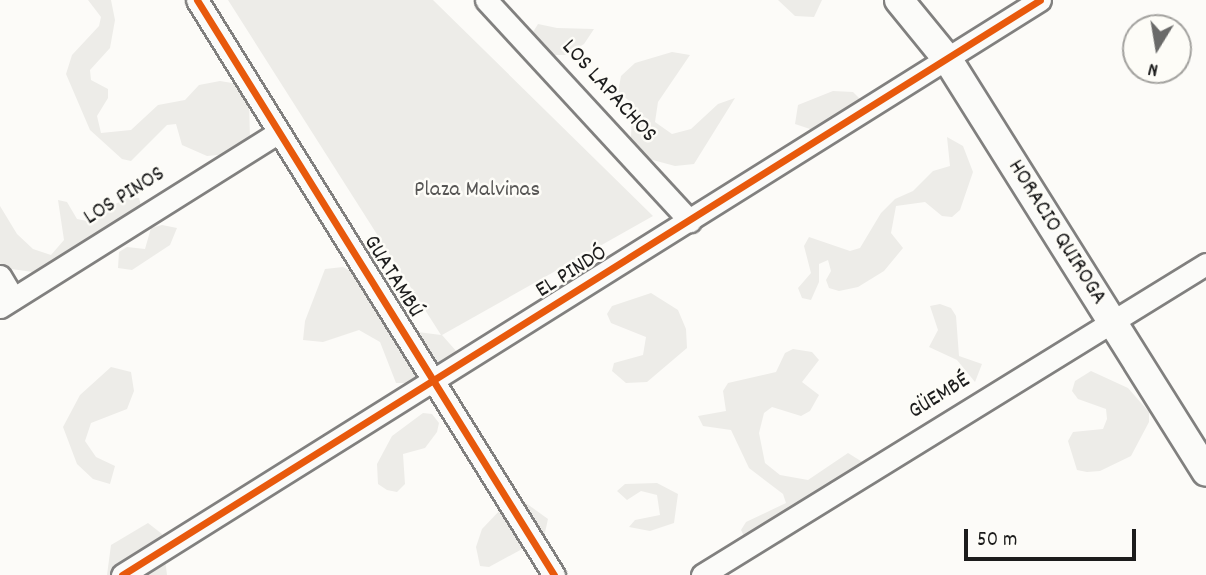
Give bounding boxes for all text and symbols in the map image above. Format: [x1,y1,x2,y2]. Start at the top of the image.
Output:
north arrow [1122,14,1192,84]
street label: LOS LAPACHOS [554,35,662,149]
text: N [1146,54,1160,82]
street label: HORACIO QUIROGA [1000,155,1112,311]
street label: LOS PINOS [79,161,171,233]
park label: Plaza Malvinas [414,177,540,205]
street label: GUATAMBÚ [356,231,428,323]
street label: EL PINDÓ [531,241,613,305]
street label: GÜEMBÉ [904,367,976,427]
scale bar [968,516,1140,560]
text: 50 m [977,526,1017,556]

